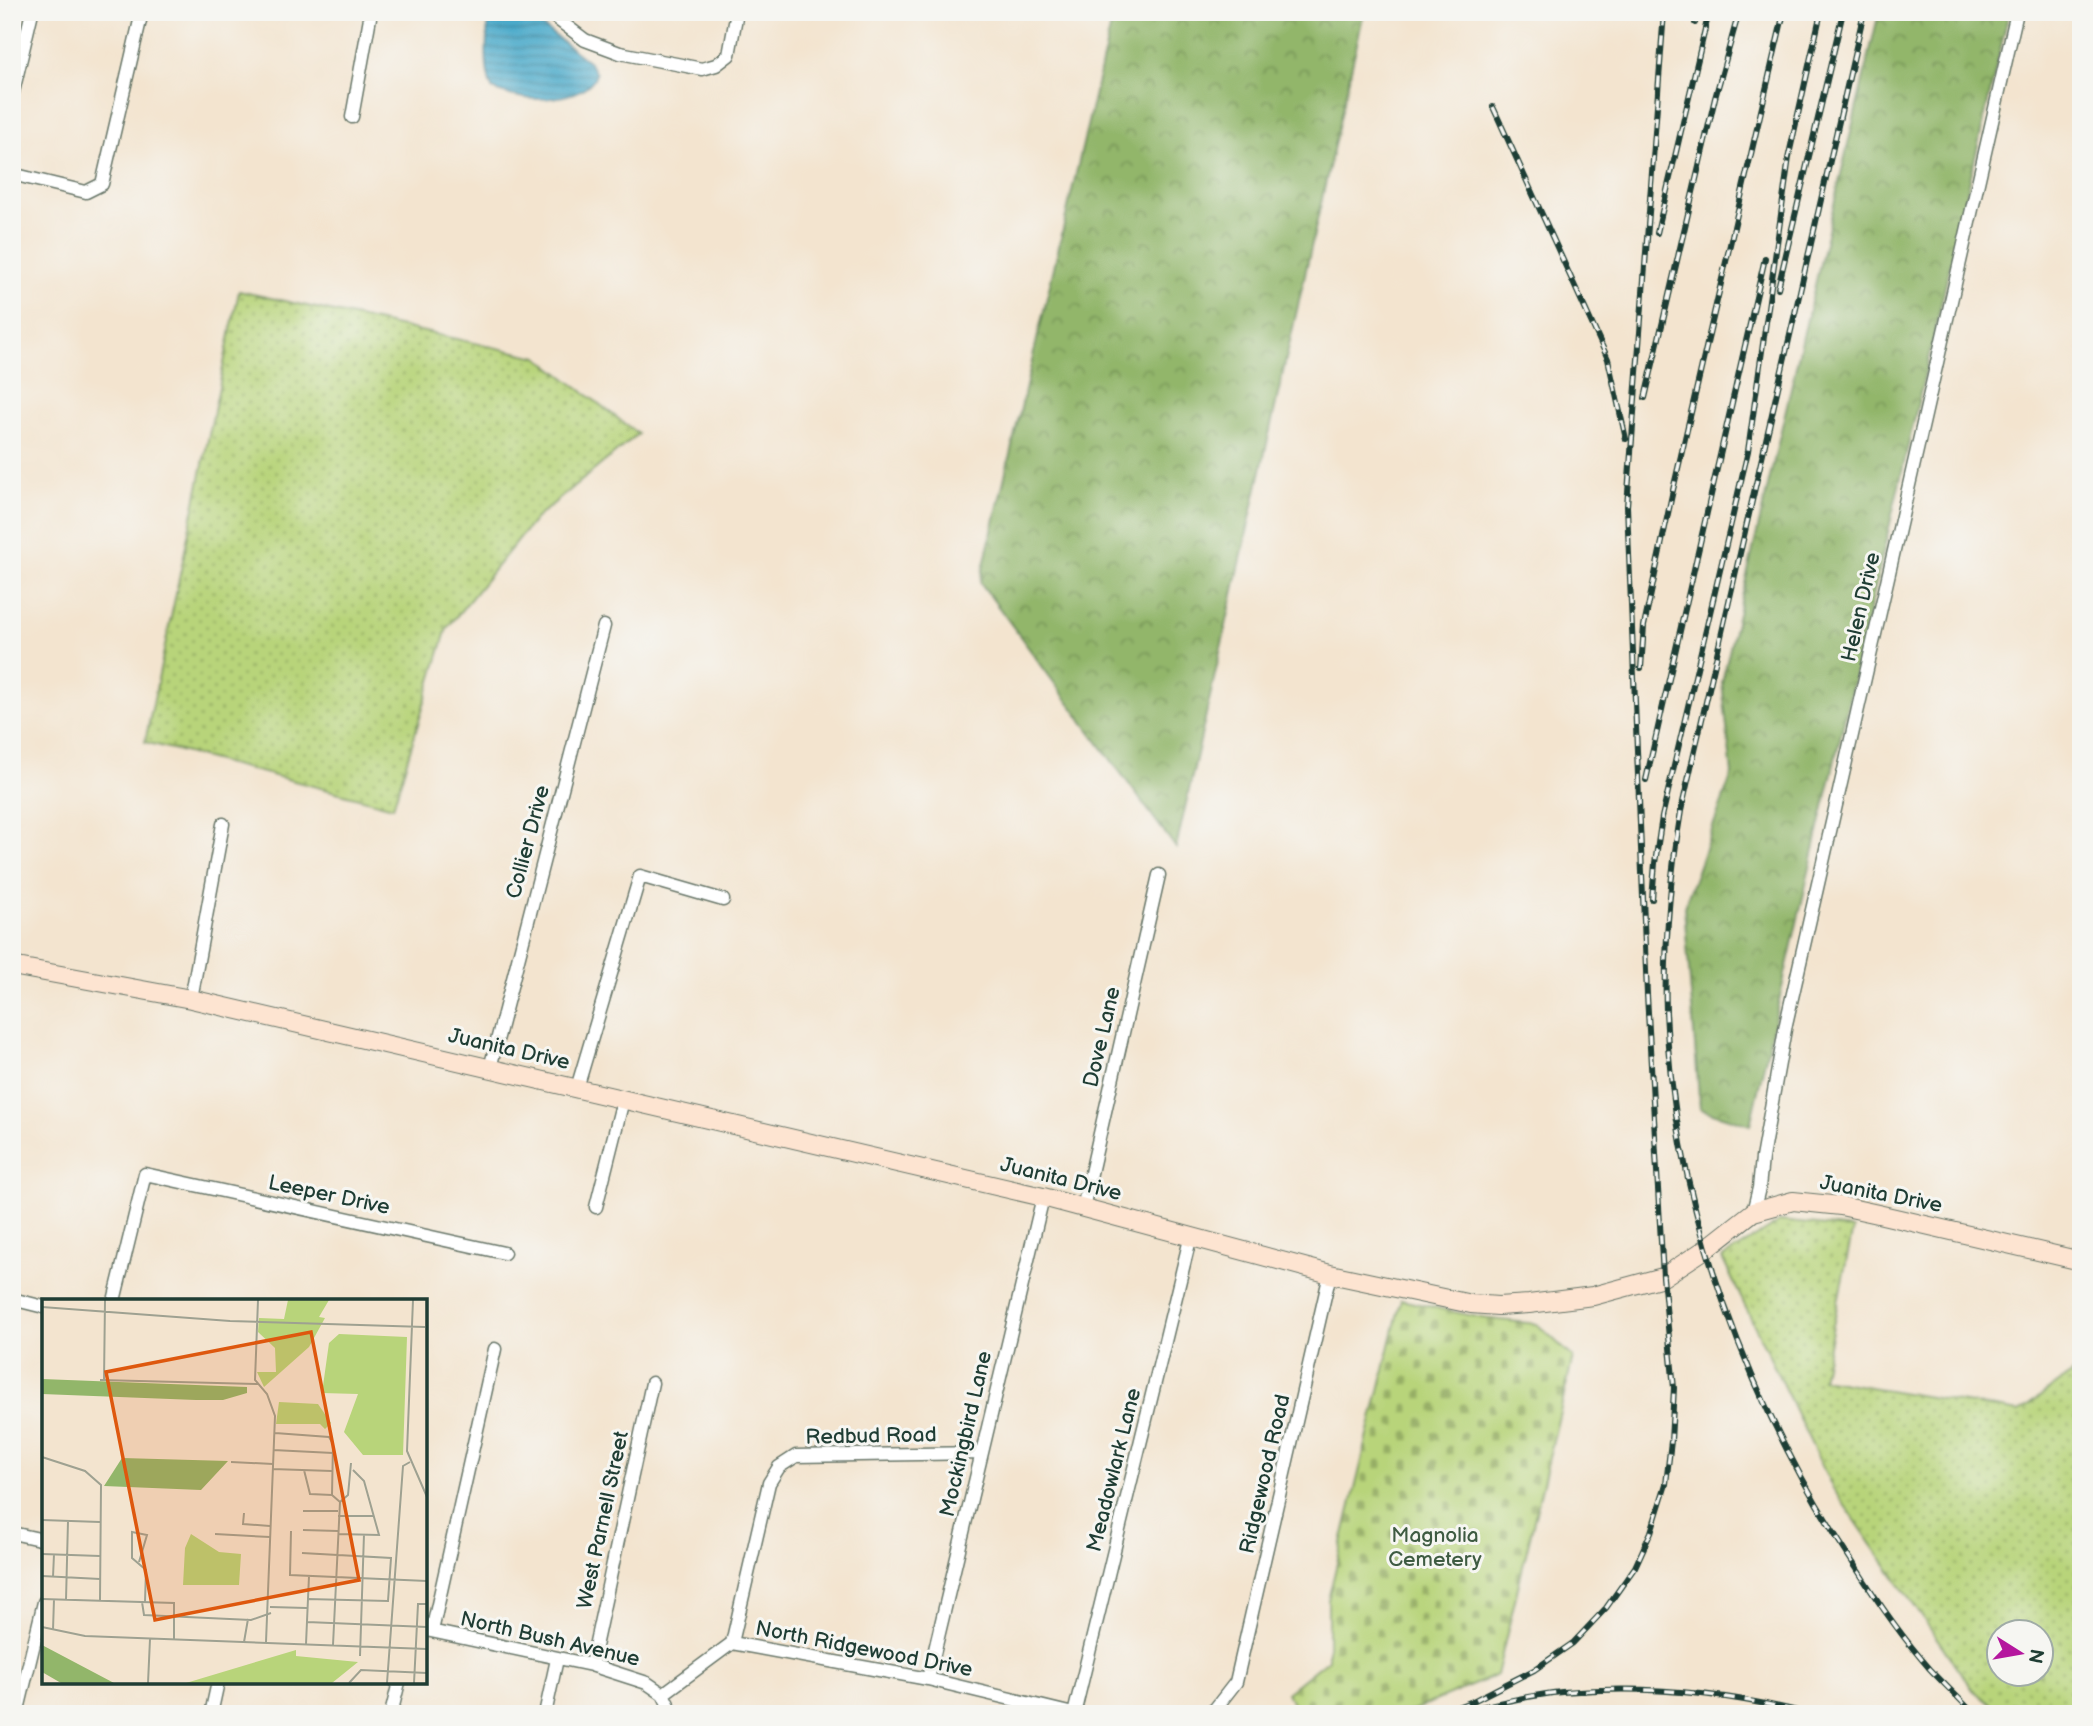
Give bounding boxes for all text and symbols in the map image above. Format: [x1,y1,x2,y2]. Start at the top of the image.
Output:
street label: Helen Drive [1836,550,1886,664]
street label: Collier Drive [501,783,555,901]
street label: Dove Lane [1078,984,1126,1090]
street label: Juanita Drive [446,1023,572,1075]
street label: Juanita Drive [998,1152,1124,1206]
street label: Leeper Drive [266,1170,392,1220]
street label: Juanita Drive [1818,1170,1944,1218]
inset map [42,1299,427,1684]
street label: Mockingbird Lane [935,1349,997,1519]
street label: Meadowlark Lane [1082,1385,1146,1555]
street label: Ridgewood Road [1235,1392,1295,1556]
street label: Redbud Road [805,1422,937,1450]
street label: West Parnell Street [572,1428,634,1611]
park label: Magnolia Cemetery [1388,1523,1482,1572]
street label: North Bush Avenue [458,1606,642,1672]
street label: North Ridgewood Drive [753,1616,975,1682]
north arrow [1984,1618,2054,1688]
text: N [2023,1647,2048,1665]

